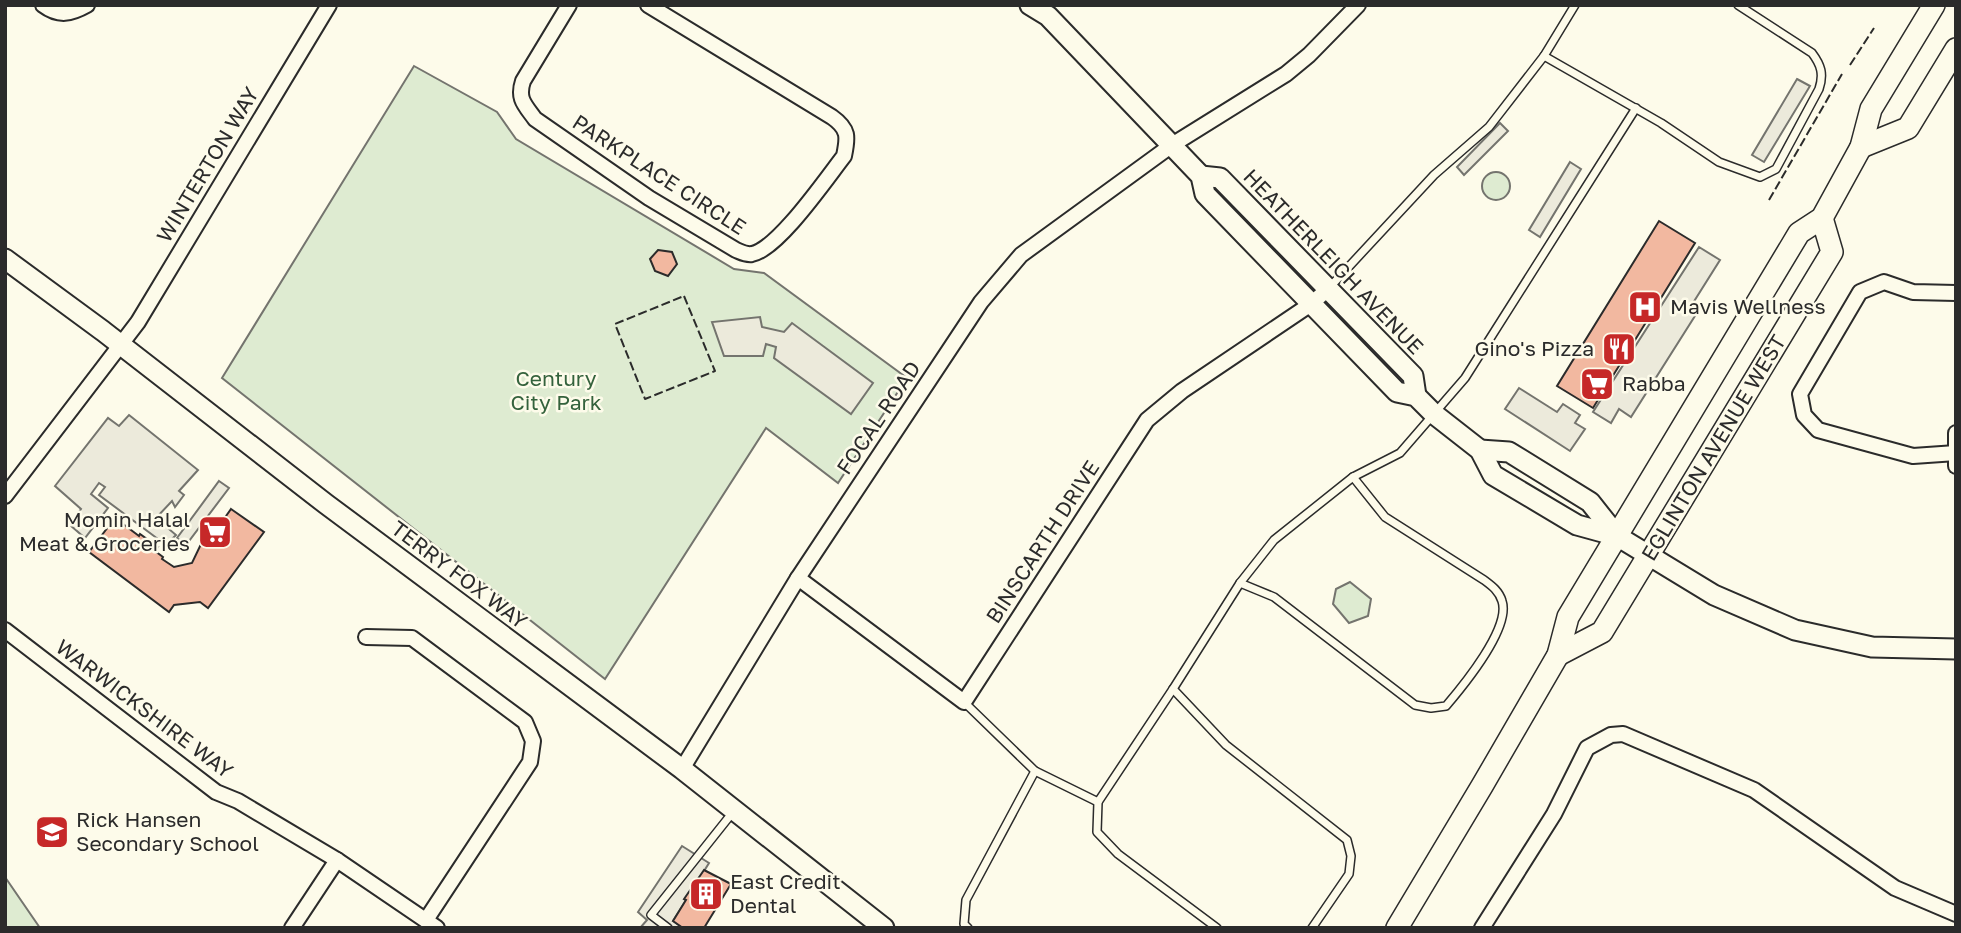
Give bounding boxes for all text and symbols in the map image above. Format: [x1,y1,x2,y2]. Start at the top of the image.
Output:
street label: WINTERTON WAY [151,82,264,247]
street label: PARKPLACE CIRCLE [568,108,751,240]
street label: HEATHERLEIGH AVENUE [1238,163,1429,359]
hospital icon: Mavis Wellness [1626,288,1664,326]
place label: Mavis Wellness [1670,293,1826,319]
restaurant icon: Gino's Pizza [1600,330,1638,368]
street label: EGLINTON AVENUE WEST [1635,330,1791,565]
place label: Gino's Pizza [1474,335,1594,361]
street label: FOCAL ROAD [831,356,926,479]
park label: Century City Park [510,365,602,415]
supermarket icon: Rabba [1578,365,1616,403]
place label: Rabba [1622,370,1686,396]
street label: BINSCARTH DRIVE [980,455,1104,628]
place label: Momin Halal Meat & Groceries [19,506,190,556]
supermarket icon: Momin Halal Meat & Groceries [196,513,234,551]
street label: TERRY FOX WAY [387,515,533,634]
street label: WARWICKSHIRE WAY [51,633,239,784]
place label: Rick Hansen Secondary School [76,806,259,856]
school or university icon: Rick Hansen Secondary School [33,813,71,851]
place label: East Credit Dental [730,868,841,918]
building icon: East Credit Dental [687,875,725,913]

